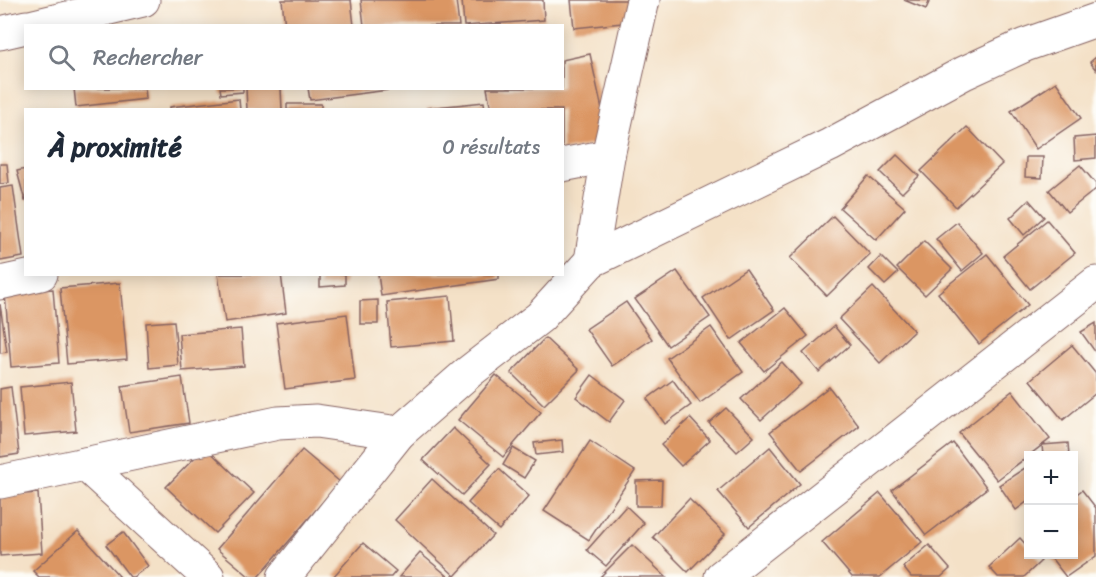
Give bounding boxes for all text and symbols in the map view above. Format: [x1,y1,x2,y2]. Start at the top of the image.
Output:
search box [24,24,564,90]
text: Rechercher [93,38,203,77]
icon: search [45,41,78,74]
text: À proximité [48,124,182,170]
text: 0 résultats [442,130,540,165]
map controls [1024,451,1078,559]
button: + [1024,451,1078,505]
button: − [1024,505,1078,559]

